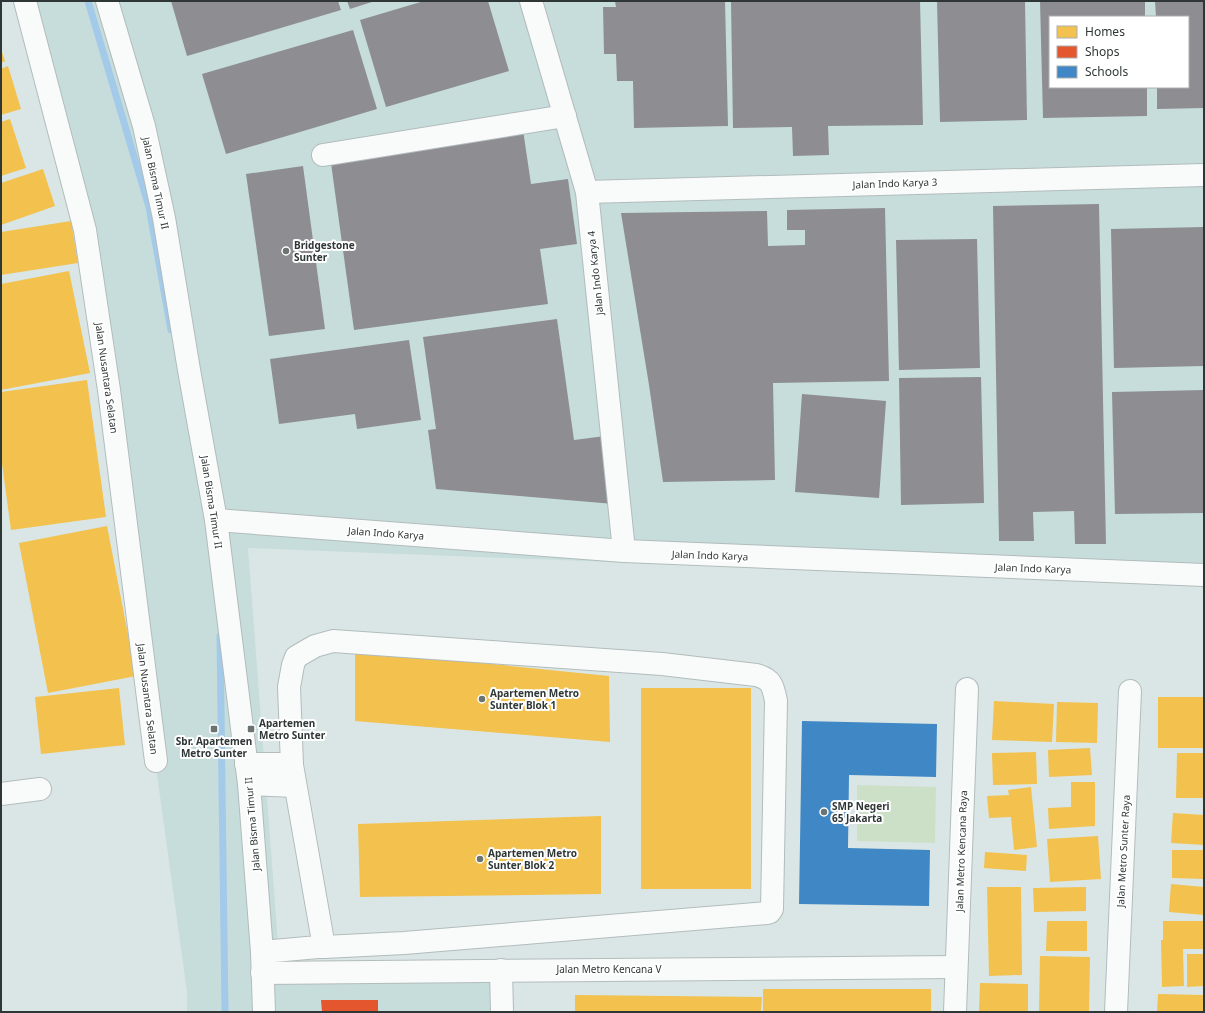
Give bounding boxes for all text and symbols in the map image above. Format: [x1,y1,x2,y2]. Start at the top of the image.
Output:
legend [1049,16,1189,88]
text: Homes [1085,23,1125,40]
text: Shops [1085,43,1120,60]
text: Schools [1085,63,1128,80]
street label: Jalan Bisma Timur II [139,135,173,230]
street label: Jalan Indo Karya 3 [851,175,938,192]
street label: Jalan Indo Karya 4 [584,230,606,317]
place label: Bridgestone Sunter [294,238,355,264]
marker: Bridgestone Sunter [281,246,291,256]
street label: Jalan Nusantara Selatan [92,321,122,434]
street label: Jalan Bisma Timur II [198,454,226,549]
street label: Jalan Indo Karya [346,523,425,543]
street label: Jalan Indo Karya [671,547,748,563]
street label: Jalan Indo Karya [994,560,1071,576]
street label: Jalan Nusantara Selatan [134,642,162,755]
place label: Apartemen Metro Sunter Blok 1 [490,686,579,712]
marker: Apartemen Metro Sunter Blok 1 [477,694,487,704]
place label: Apartemen Metro Sunter [259,716,326,742]
marker: Sbr. Apartemen Metro Sunter [209,724,219,734]
marker: Apartemen Metro Sunter [246,724,256,734]
place label: Sbr. Apartemen Metro Sunter [176,734,252,760]
street label: Jalan Bisma Timur II [241,777,263,872]
street label: Jalan Metro Kencana Raya [952,790,970,913]
street label: Jalan Metro Sunter Raya [1113,794,1133,909]
place label: SMP Negeri 65 Jakarta [832,799,890,825]
marker: SMP Negeri 65 Jakarta [819,807,829,817]
place label: Apartemen Metro Sunter Blok 2 [488,846,577,872]
marker: Apartemen Metro Sunter Blok 2 [475,854,485,864]
street label: Jalan Metro Kencana V [555,962,662,976]

